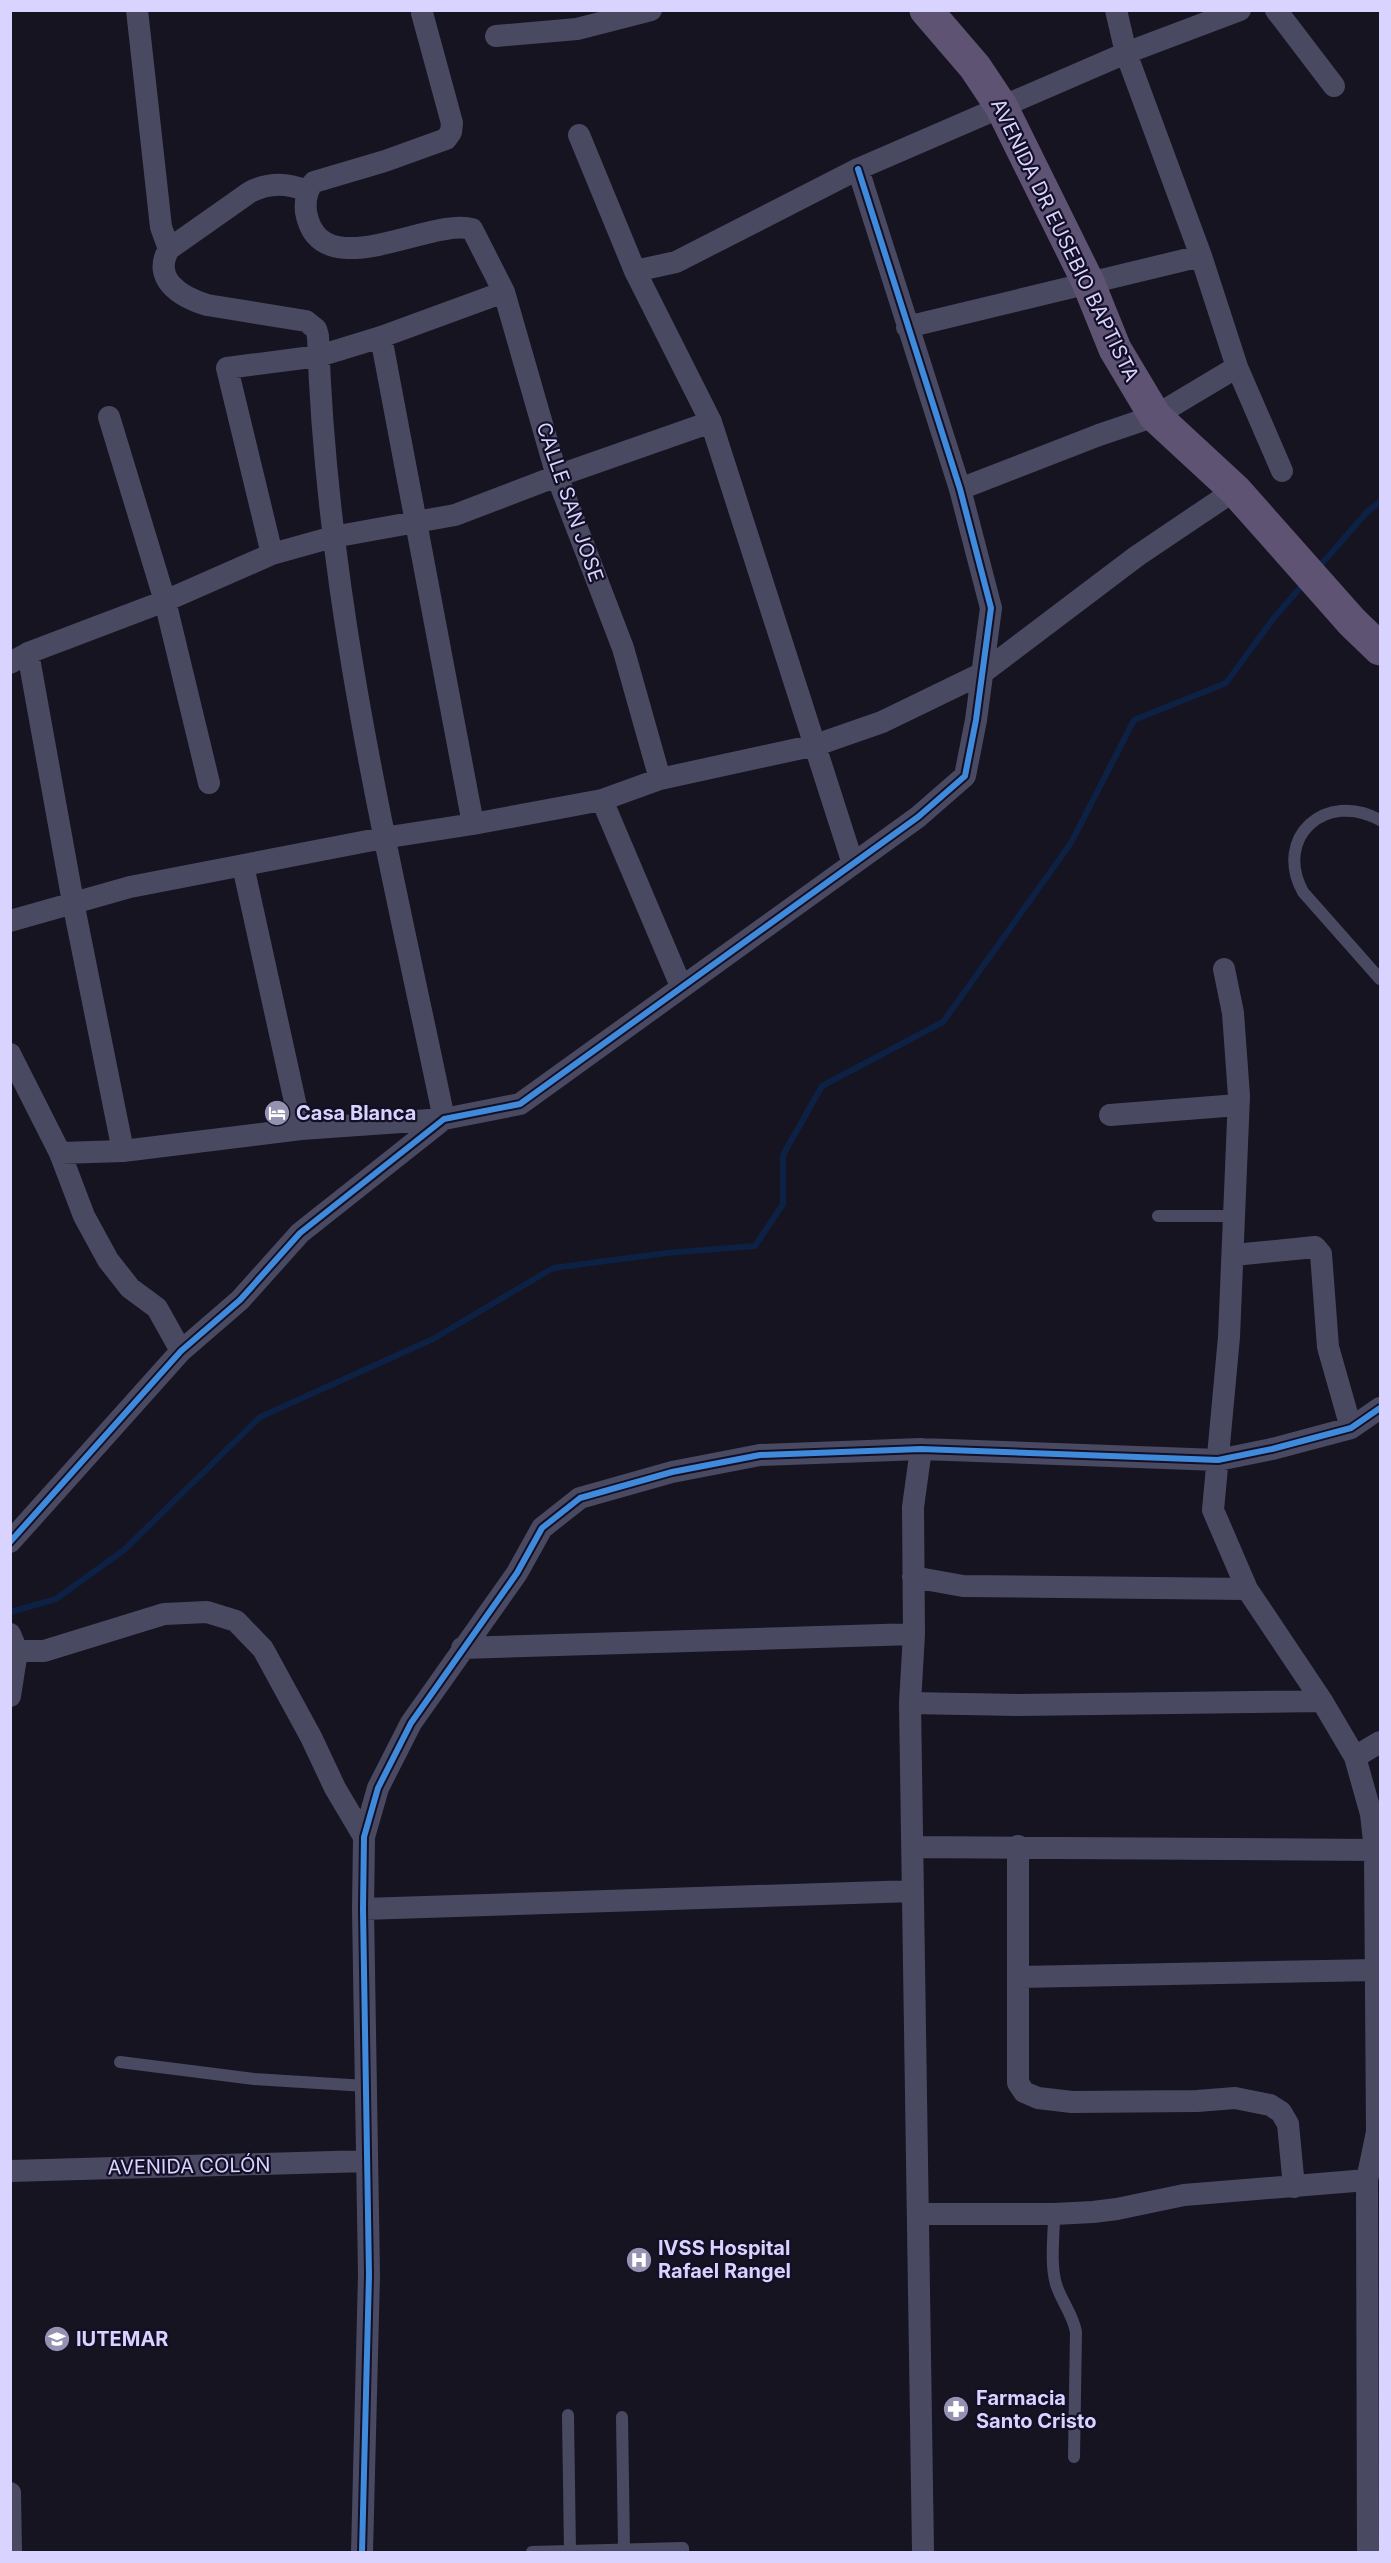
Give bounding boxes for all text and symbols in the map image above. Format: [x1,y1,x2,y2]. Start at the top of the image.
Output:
street label: AVENIDA DR EUSEBIO BAPTISTA [986,95,1144,386]
street label: CALLE SAN JOSE [531,419,609,585]
hotel icon: Casa Blanca [262,1098,292,1128]
place label: Casa Blanca [296,1101,416,1125]
street label: AVENIDA COLÓN [107,2152,271,2179]
place label: IVSS Hospital Rafael Rangel [658,2236,791,2283]
hospital icon: IVSS Hospital Rafael Rangel [624,2245,654,2275]
school or university icon: IUTEMAR [42,2324,72,2354]
place label: IUTEMAR [76,2327,168,2351]
place label: Farmacia Santo Cristo [976,2386,1096,2433]
pharmacy icon: Farmacia Santo Cristo [941,2394,971,2424]

